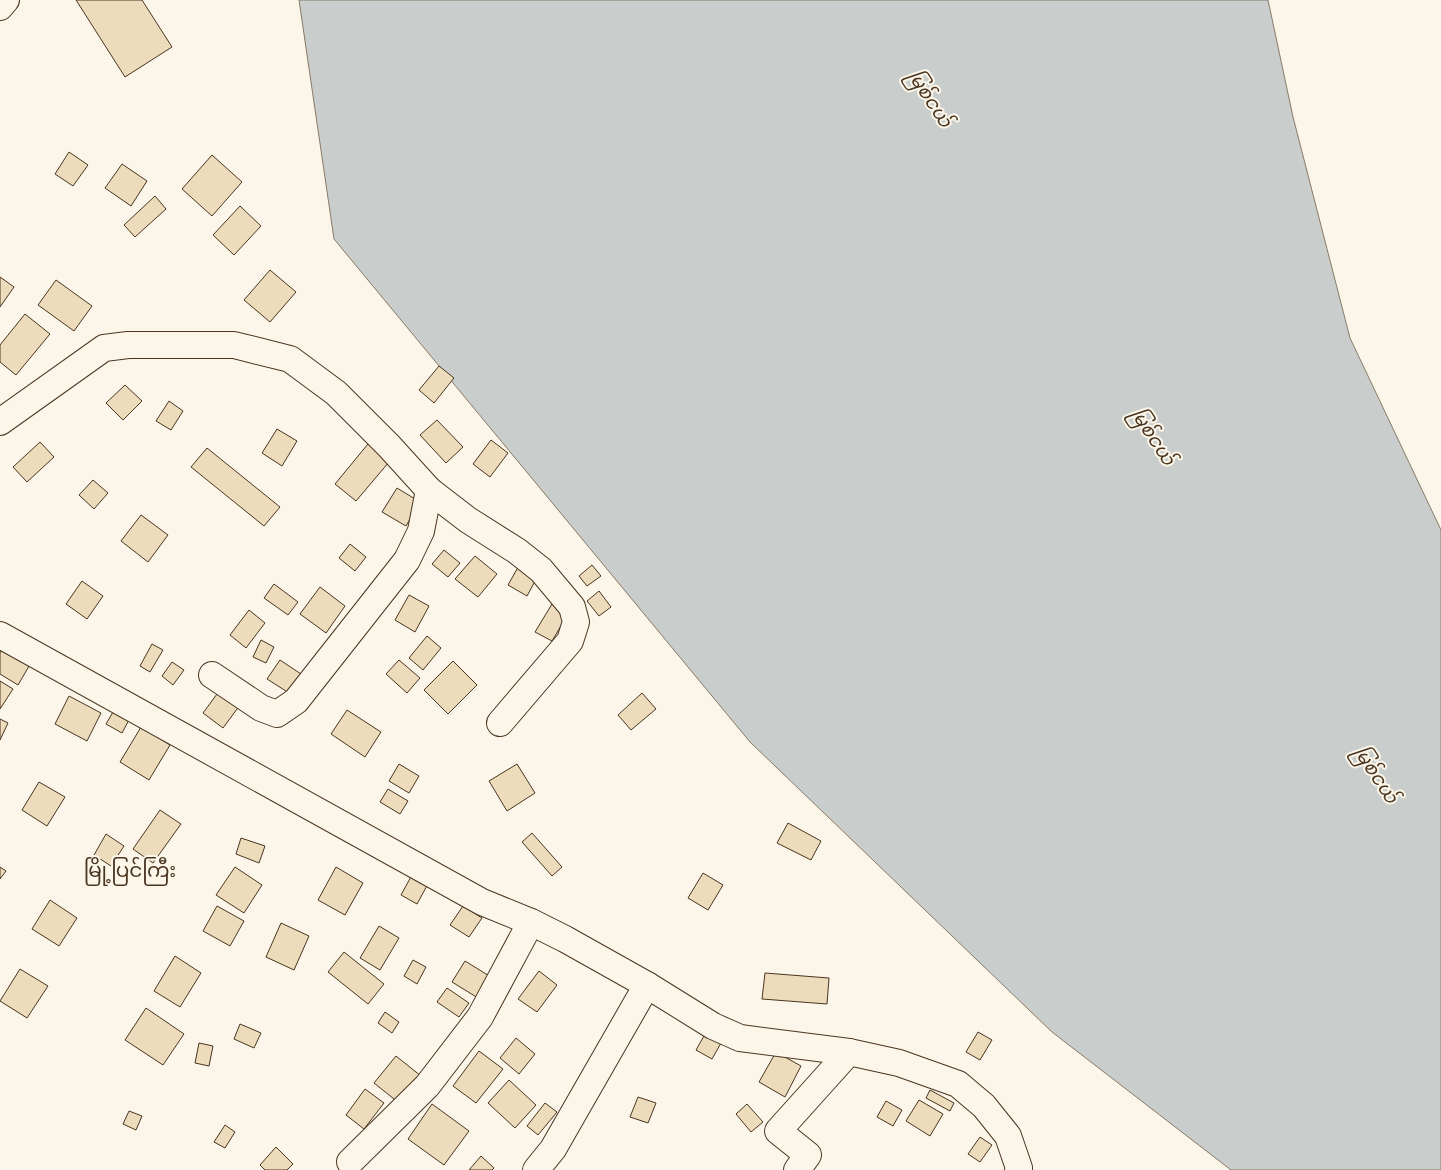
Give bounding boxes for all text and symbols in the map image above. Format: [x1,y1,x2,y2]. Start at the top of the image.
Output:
water label: မြစ်ငယ် [900,64,960,135]
water label: မြစ်ငယ် [1123,402,1183,473]
water label: မြစ်ငယ် [1346,740,1406,811]
district label: မြို့ပြင်ကြီး [84,856,176,886]

